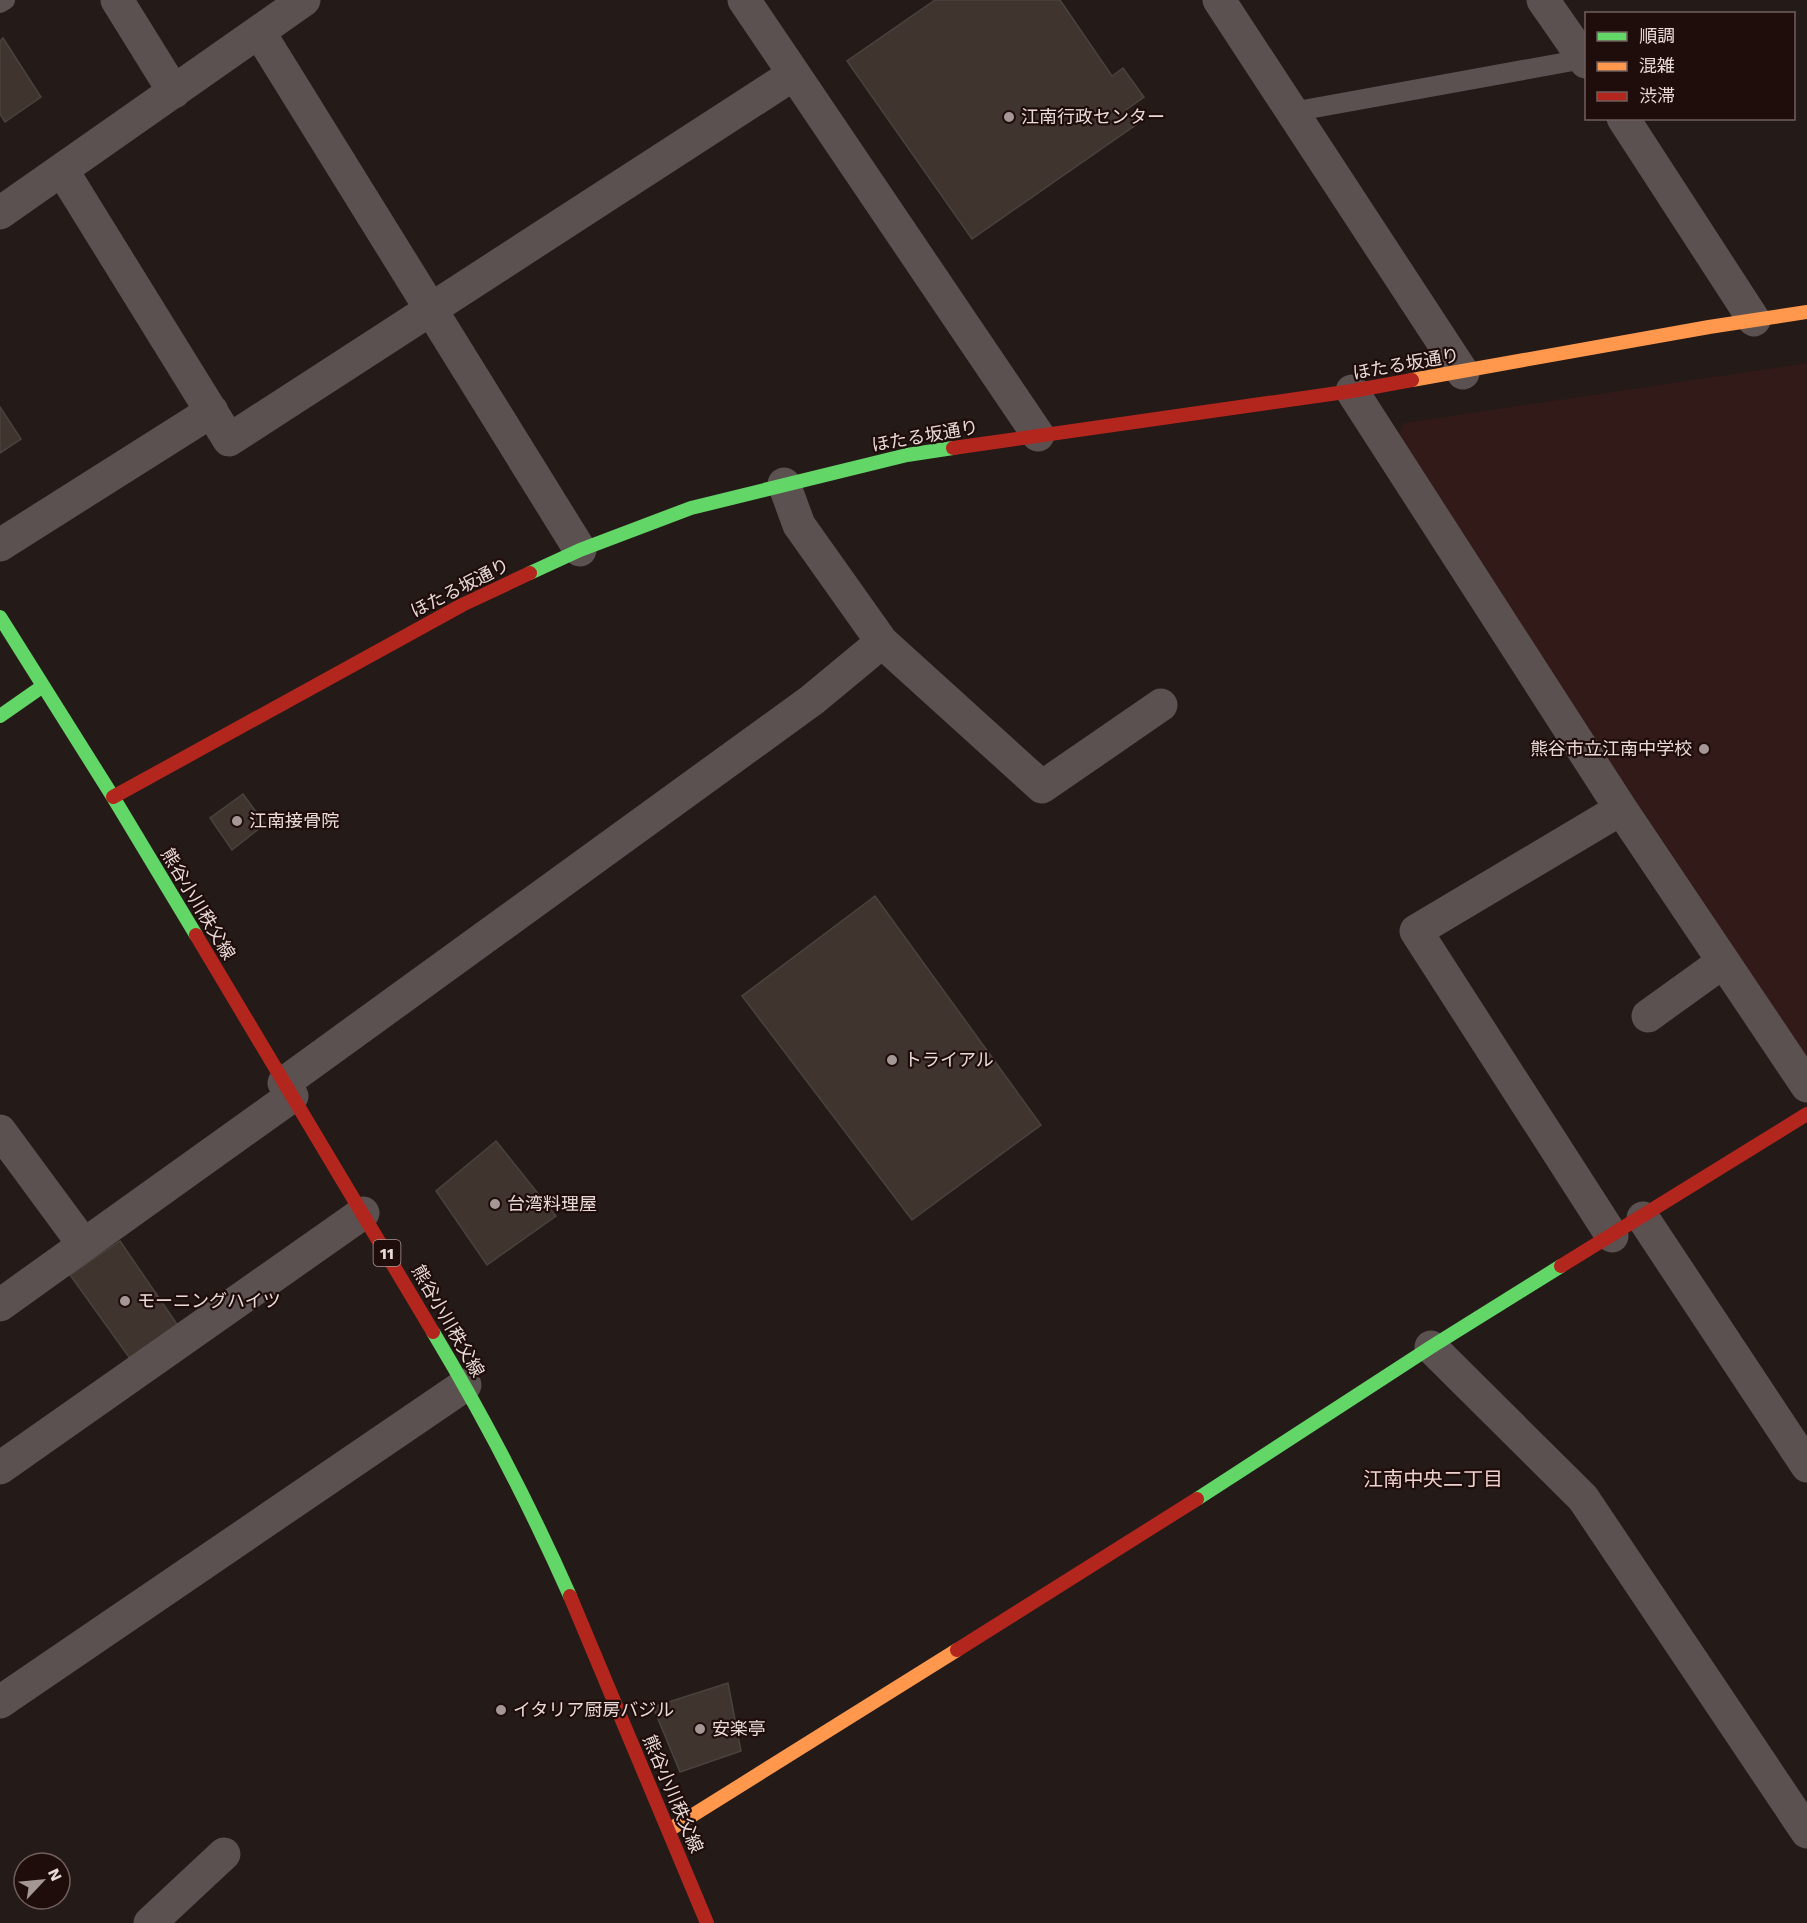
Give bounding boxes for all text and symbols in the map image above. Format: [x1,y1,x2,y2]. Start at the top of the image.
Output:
legend [1585,12,1795,120]
text: 順調 [1639,25,1675,46]
text: 混雑 [1639,55,1675,76]
text: 渋滞 [1639,85,1675,106]
place label: 江南行政センター [1021,106,1165,127]
marker: 江南行政センター [1002,110,1016,124]
street label: ほたる坂通り [1351,344,1461,383]
street label: ほたる坂通り [870,416,980,455]
street label: ほたる坂通り [407,554,513,621]
place label: 熊谷市立江南中学校 [1530,738,1692,759]
marker: 熊谷市立江南中学校 [1697,742,1711,756]
place label: 江南接骨院 [249,810,339,831]
marker: 江南接骨院 [230,814,244,828]
street label: 熊谷小川秩父線 [157,844,240,963]
place label: トライアル [904,1049,994,1070]
marker: トライアル [885,1053,899,1067]
place label: 台湾料理屋 [507,1193,597,1214]
marker: 台湾料理屋 [488,1197,502,1211]
road number: 11 [374,1240,400,1266]
street label: 熊谷小川秩父線 [408,1261,489,1381]
place label: モーニングハイツ [137,1290,281,1311]
marker: モーニングハイツ [118,1294,132,1308]
district label: 江南中央二丁目 [1363,1467,1503,1491]
place label: イタリア厨房バジル [513,1699,674,1720]
marker: イタリア厨房バジル [494,1703,508,1717]
place label: 安楽亭 [712,1718,766,1739]
marker: 安楽亭 [693,1722,707,1736]
street label: 熊谷小川秩父線 [639,1732,708,1856]
north arrow [12,1851,72,1911]
text: N [44,1865,66,1884]

